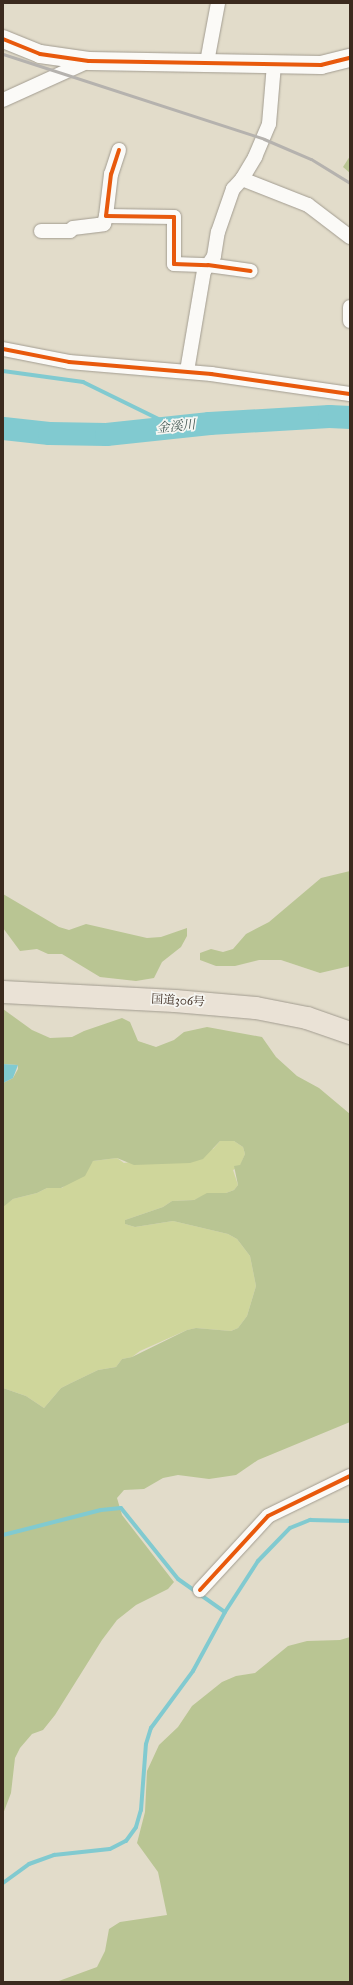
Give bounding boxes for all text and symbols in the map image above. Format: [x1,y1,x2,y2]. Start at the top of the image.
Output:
water label: 金溪川 [156,417,196,437]
street label: 国道306号 [151,992,205,1010]

